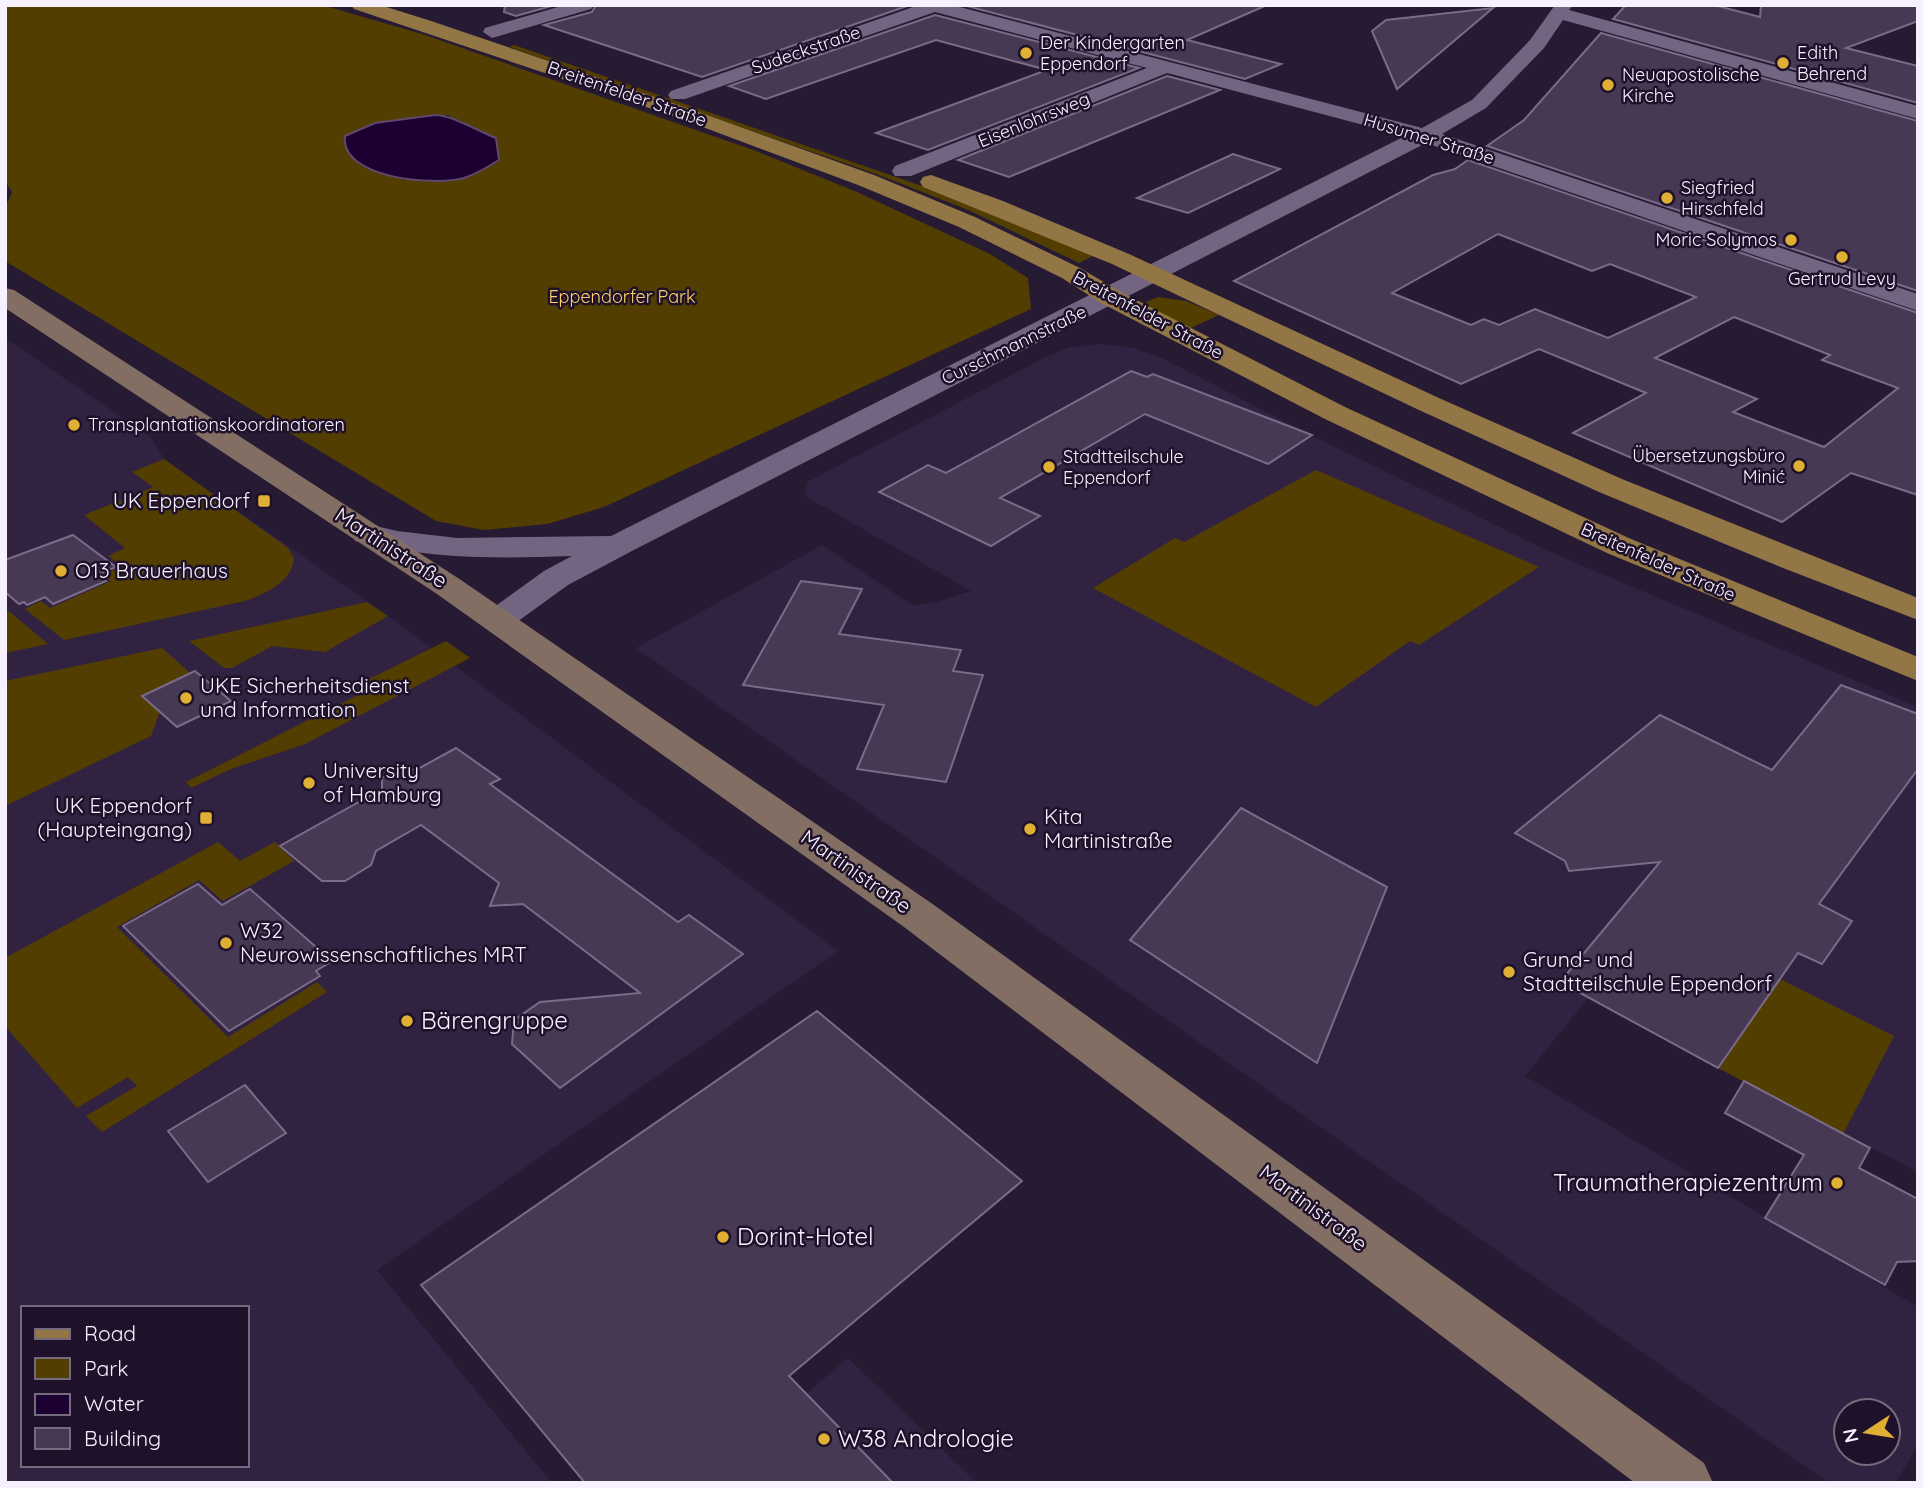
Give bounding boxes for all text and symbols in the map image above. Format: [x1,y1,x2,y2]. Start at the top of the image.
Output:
street label: Sudeckstraße [748,20,863,79]
place label: Der Kindergarten Eppendorf [1040,31,1185,75]
place label: Edith Behrend [1797,41,1867,85]
marker: Der Kindergarten Eppendorf [1018,45,1034,61]
marker: Edith Behrend [1775,55,1791,71]
street label: Breitenfelder Straße [545,56,710,132]
place label: Neuapostolische Kirche [1622,63,1760,107]
marker: Neuapostolische Kirche [1600,77,1616,93]
street label: Eisenlohrsweg [975,87,1093,152]
street label: Husumer Straße [1361,108,1497,169]
place label: Siegfried Hirschfeld [1681,176,1764,220]
marker: Siegfried Hirschfeld [1659,190,1675,206]
place label: Moric Solymos [1655,228,1777,251]
marker: Moric Solymos [1783,232,1799,248]
marker: Gertrud Levy [1834,249,1850,265]
street label: Breitenfelder Straße [1069,265,1227,364]
place label: Gertrud Levy [1788,267,1896,290]
park label: Eppendorfer Park [548,285,696,308]
street label: Curschmannstraße [938,300,1090,390]
place label: Transplantationskoordinatoren [88,413,345,436]
marker: Transplantationskoordinatoren [66,417,82,433]
place label: Übersetzungsbüro Minić [1632,444,1785,488]
place label: Stadtteilschule Eppendorf [1063,445,1184,489]
marker: Übersetzungsbüro Minić [1791,458,1807,474]
marker: Stadtteilschule Eppendorf [1041,459,1057,475]
place label: UK Eppendorf [113,487,250,513]
marker: UK Eppendorf [256,493,272,509]
street label: Martinistraße [331,501,453,593]
street label: Breitenfelder Straße [1577,517,1739,606]
place label: O13 Brauerhaus [75,557,228,583]
marker: O13 Brauerhaus [53,563,69,579]
place label: UKE Sicherheitsdienst und Information [200,672,410,722]
marker: UKE Sicherheitsdienst und Information [178,690,194,706]
place label: University of Hamburg [323,757,442,807]
marker: University of Hamburg [301,775,317,791]
place label: UK Eppendorf (Haupteingang) [38,792,192,842]
place label: Kita Martinistraße [1044,803,1173,853]
marker: UK Eppendorf (Haupteingang) [198,810,214,826]
marker: Kita Martinistraße [1022,821,1038,837]
street label: Martinistraße [796,824,917,919]
place label: W32 Neurowissenschaftliches MRT [240,917,527,967]
marker: W32 Neurowissenschaftliches MRT [218,935,234,951]
place label: Grund- und Stadtteilschule Eppendorf [1523,946,1772,996]
marker: Grund- und Stadtteilschule Eppendorf [1501,964,1517,980]
place label: Bärengruppe [421,1005,568,1035]
marker: Bärengruppe [399,1013,415,1029]
street label: Martinistraße [1254,1158,1373,1256]
place label: Traumatherapiezentrum [1553,1167,1823,1197]
marker: Traumatherapiezentrum [1829,1175,1845,1191]
place label: Dorint-Hotel [737,1221,874,1251]
marker: Dorint-Hotel [715,1229,731,1245]
legend [21,1306,248,1467]
text: Road [84,1320,136,1346]
text: Park [84,1355,128,1381]
text: Water [84,1390,144,1416]
north arrow [1832,1397,1902,1467]
place label: W38 Andrologie [838,1423,1014,1453]
text: Building [84,1425,161,1451]
text: N [1837,1426,1864,1445]
marker: W38 Andrologie [816,1431,832,1447]

